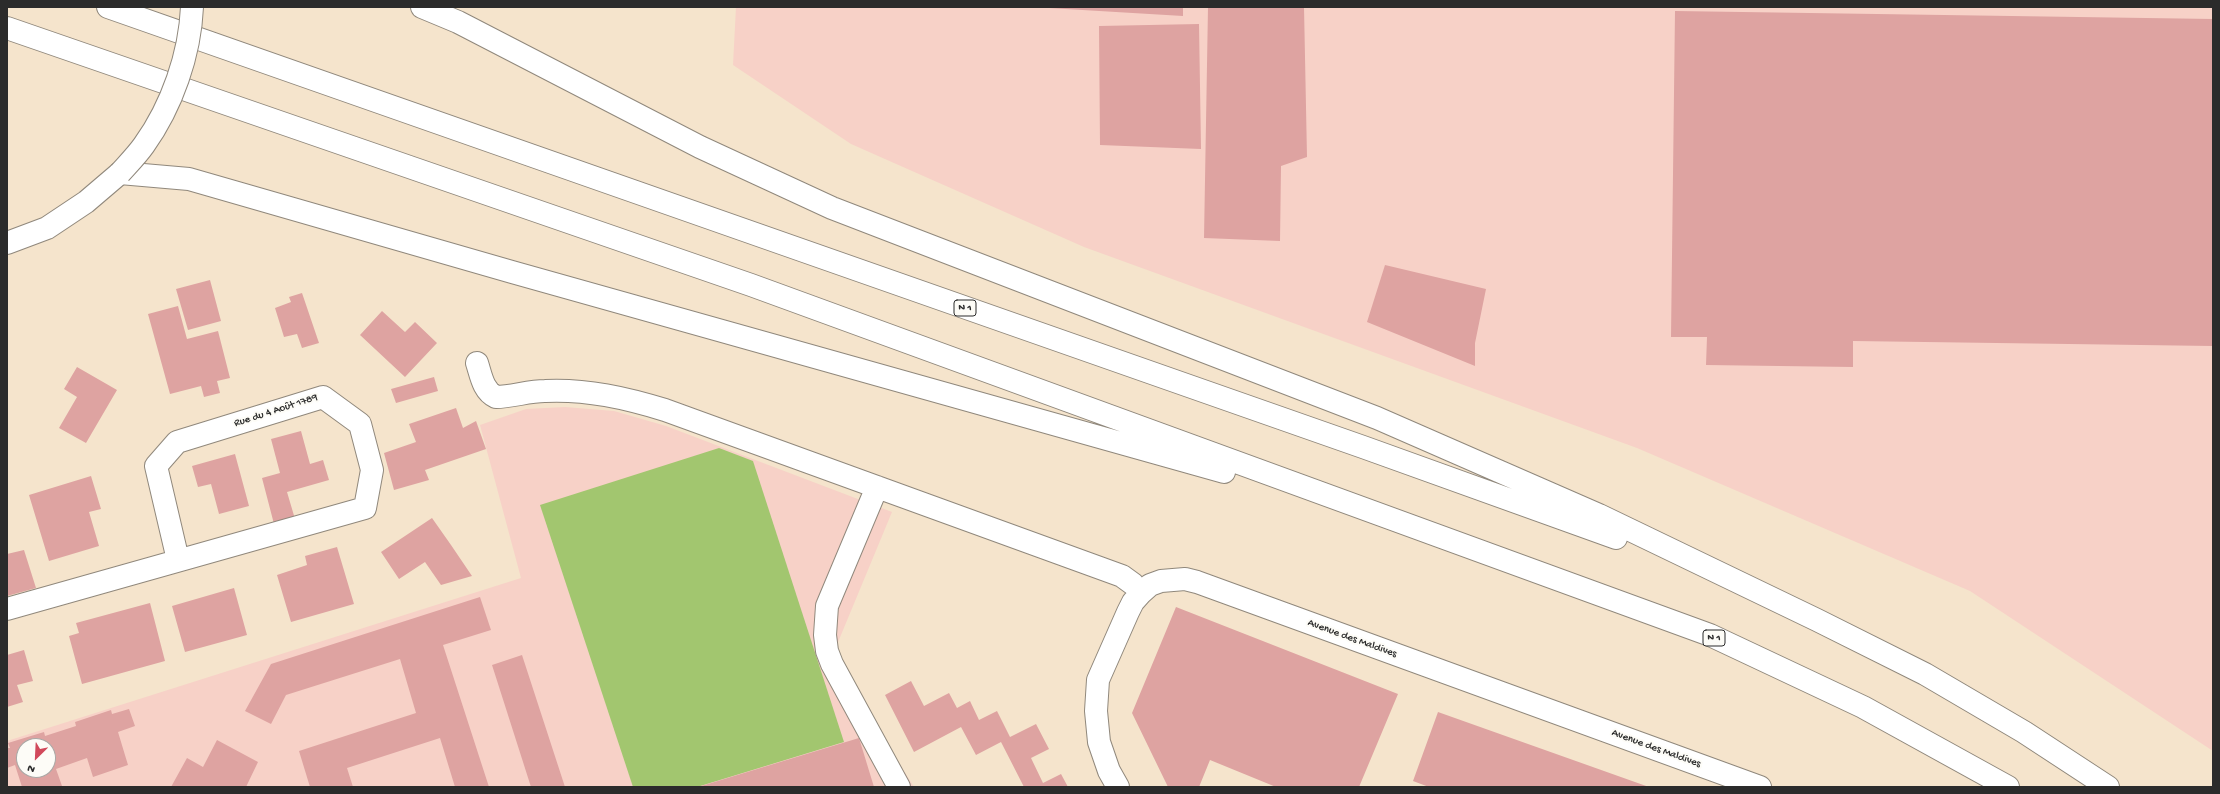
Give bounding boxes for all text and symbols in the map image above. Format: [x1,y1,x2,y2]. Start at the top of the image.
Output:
road number: N 1 [954,300,976,316]
street label: Rue du 4 Août 1789 [232,391,320,431]
street label: Avenue des Maldives [1306,617,1398,661]
road number: N 1 [1703,630,1725,646]
street label: Avenue des Maldives [1610,727,1702,771]
north arrow [16,738,56,778]
text: N [26,761,37,775]

